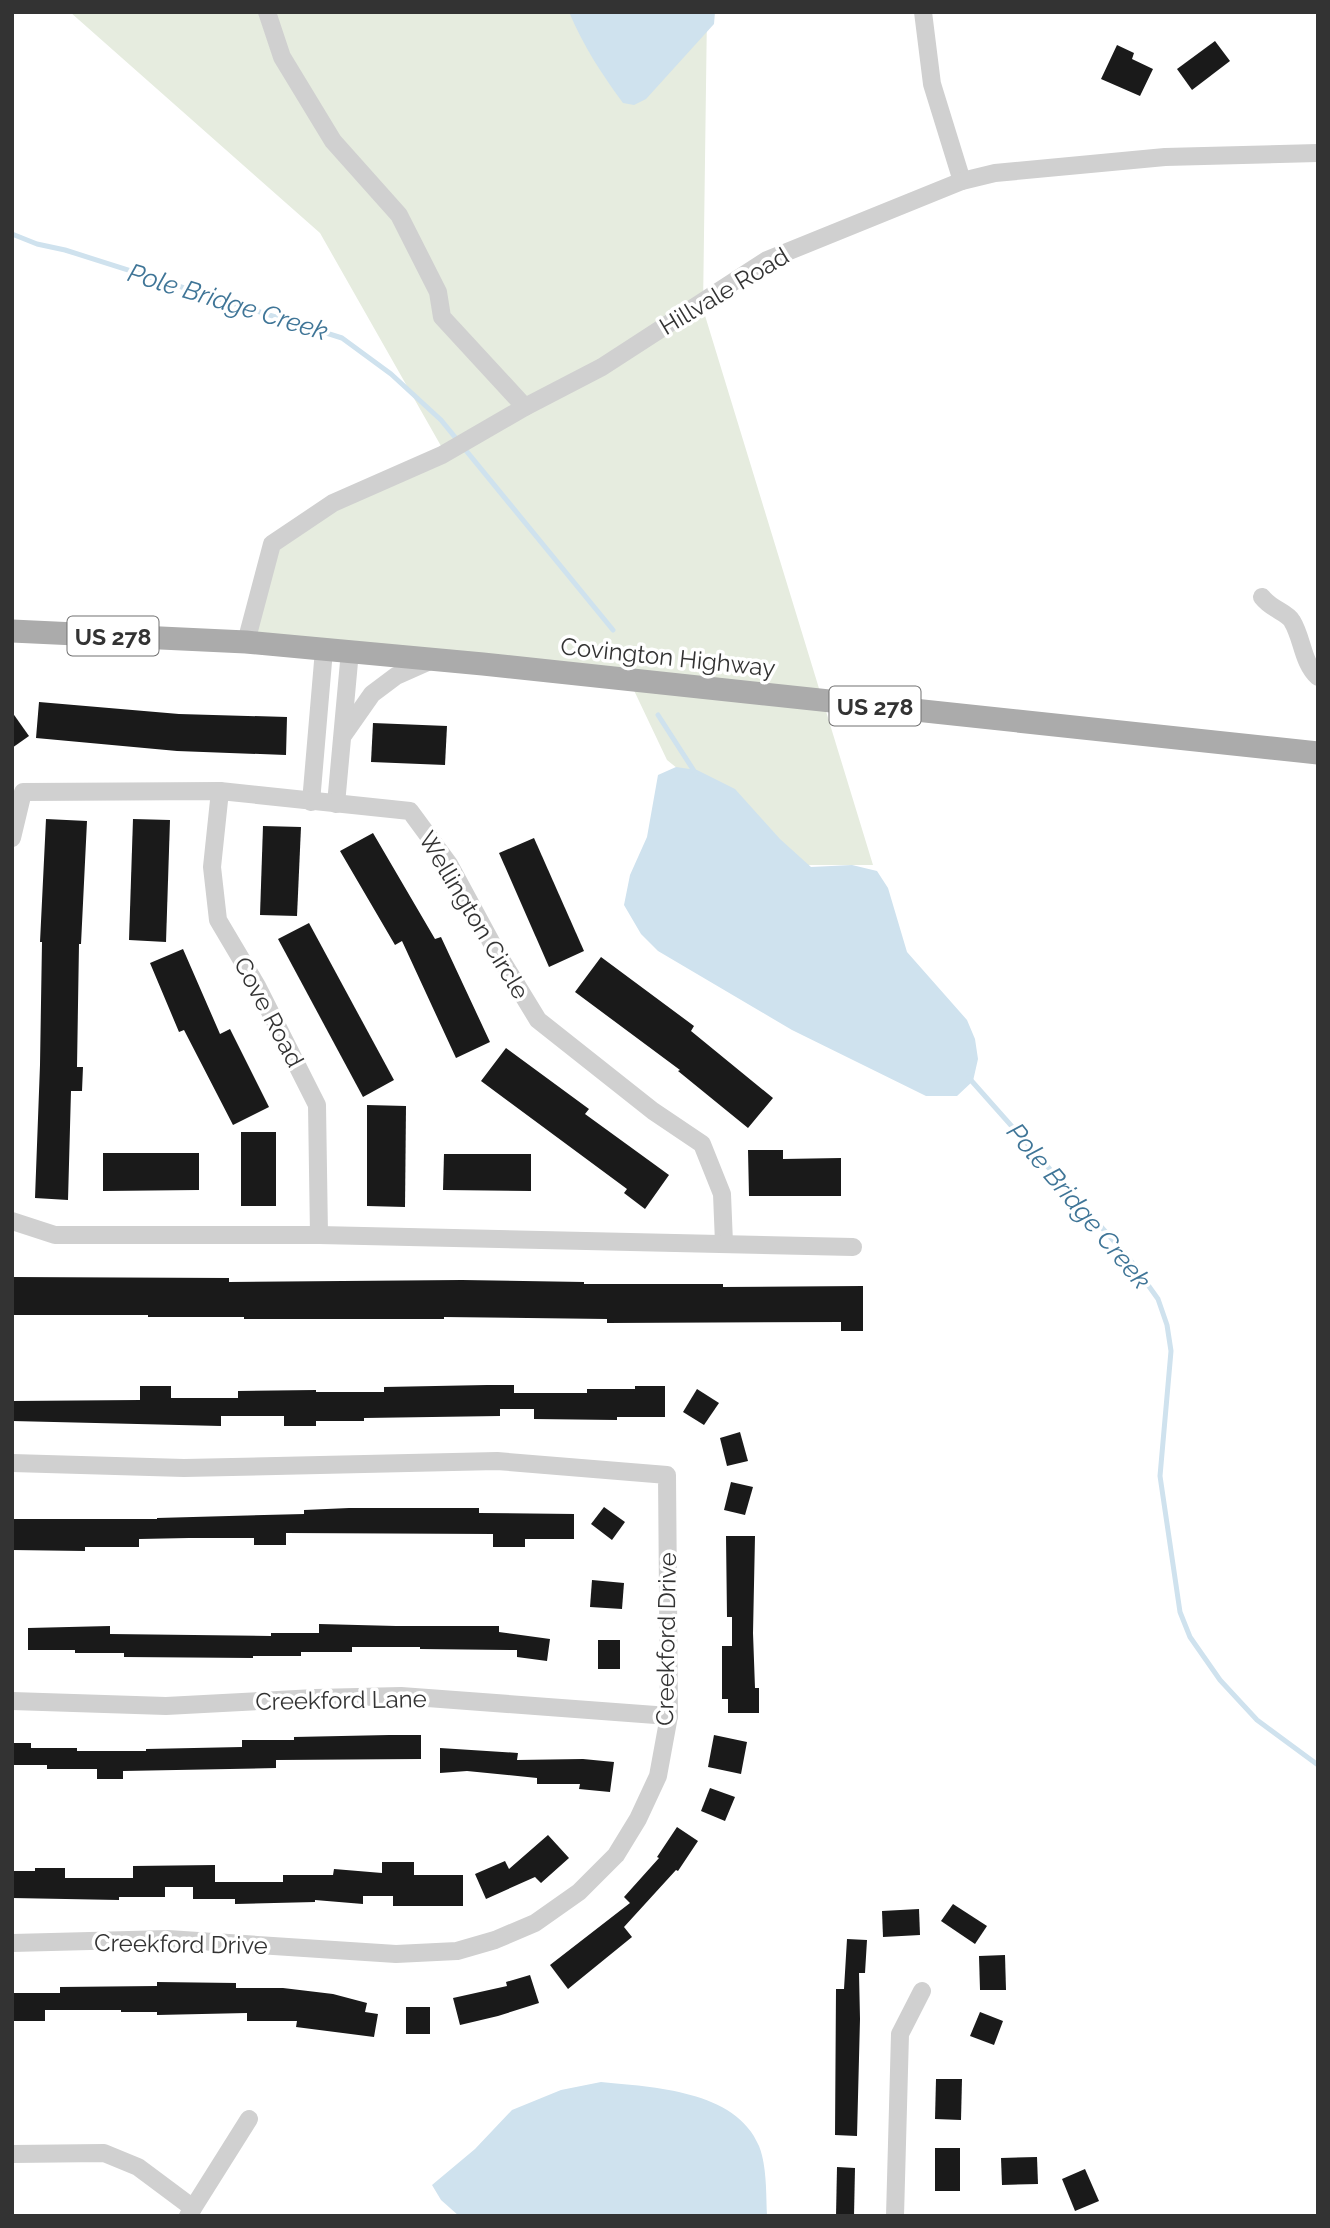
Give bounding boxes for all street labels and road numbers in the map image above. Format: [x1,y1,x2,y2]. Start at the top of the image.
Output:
street label: Hillvale Road [654,241,794,341]
road number: US 278 [68,616,158,656]
street label: Covington Highway [559,631,777,683]
road number: US 278 [830,686,920,726]
street label: Wellington Circle [413,826,535,1004]
street label: Cove Road [228,952,310,1072]
street label: Creekford Drive [650,1552,682,1726]
street label: Creekford Lane [255,1684,427,1716]
street label: Creekford Drive [94,1928,268,1960]

